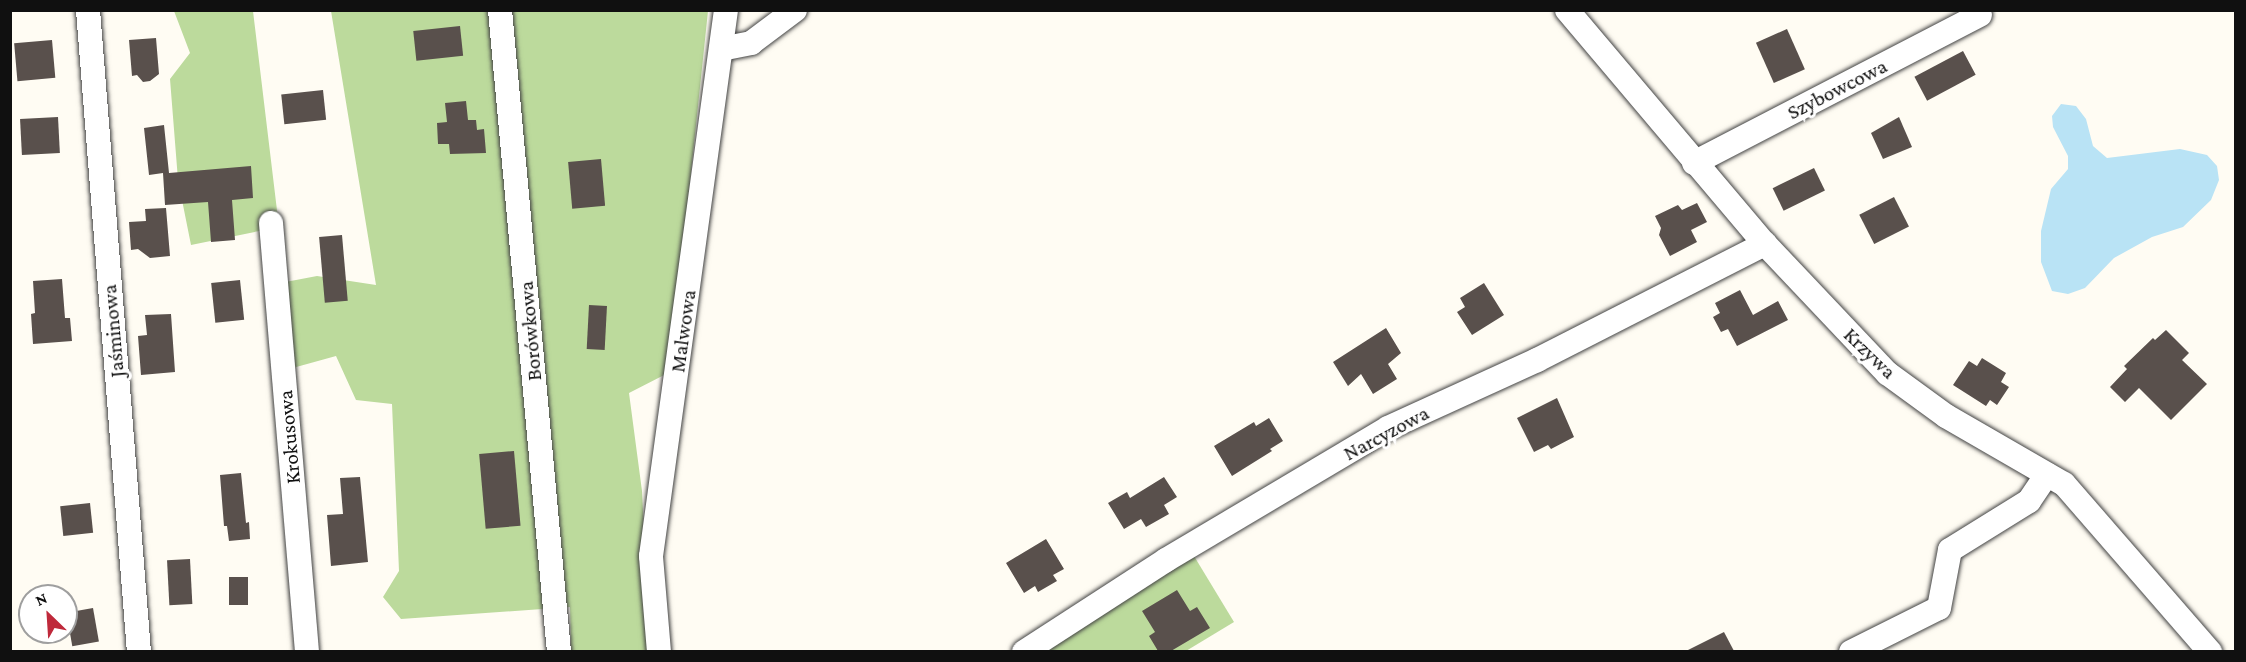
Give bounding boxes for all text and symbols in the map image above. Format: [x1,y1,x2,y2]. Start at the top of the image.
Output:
street label: Szybowcowa [1783,53,1891,125]
street label: Borówkowa [513,280,547,382]
street label: Jaśminowa [96,283,130,379]
street label: Malwowa [665,288,701,374]
street label: Krzywa [1839,322,1901,384]
street label: Krokusowa [272,389,306,485]
street label: Narcyzowa [1339,400,1433,466]
north arrow [18,584,78,644]
text: N [32,589,50,609]

